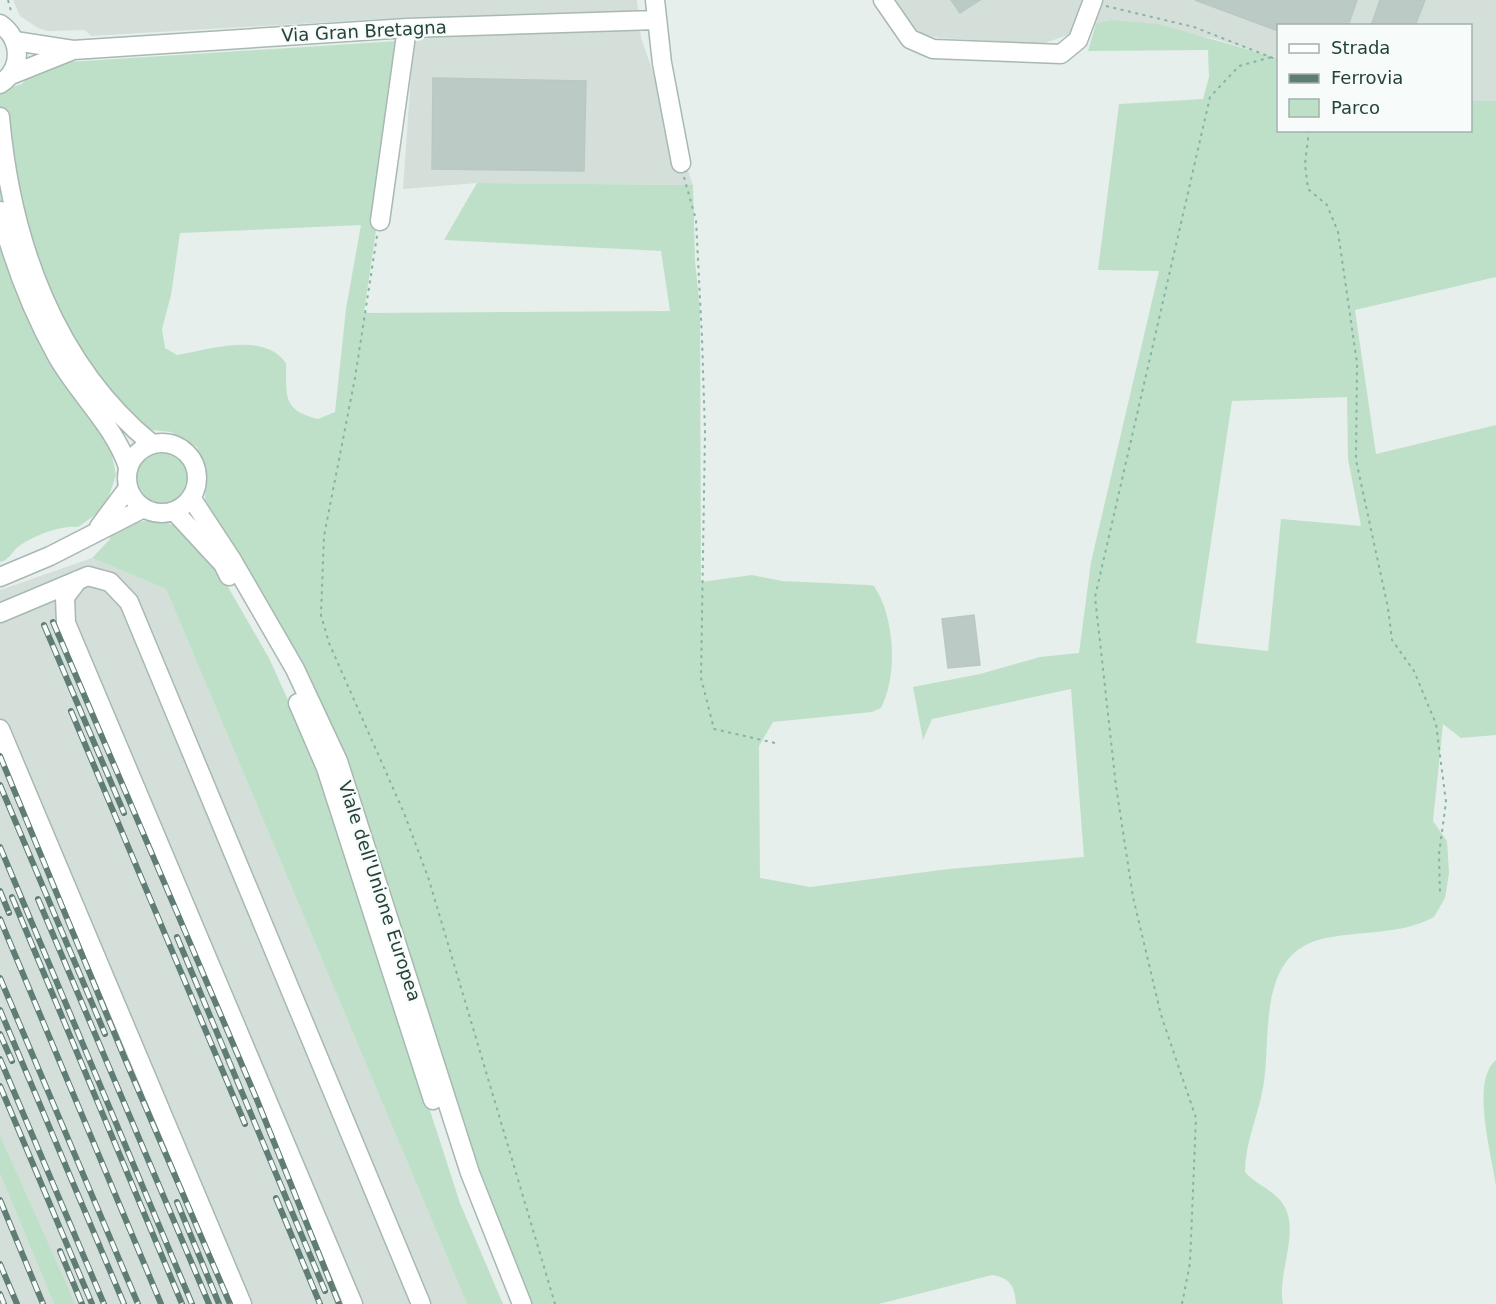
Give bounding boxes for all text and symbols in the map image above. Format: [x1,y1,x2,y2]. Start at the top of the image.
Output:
street label: Via Gran Bretagna [281,16,447,46]
legend [1277,24,1472,132]
text: Strada [1331,37,1390,58]
text: Ferrovia [1331,67,1403,88]
text: Parco [1331,97,1380,118]
street label: Viale dell'Unione Europea [334,778,426,1004]

